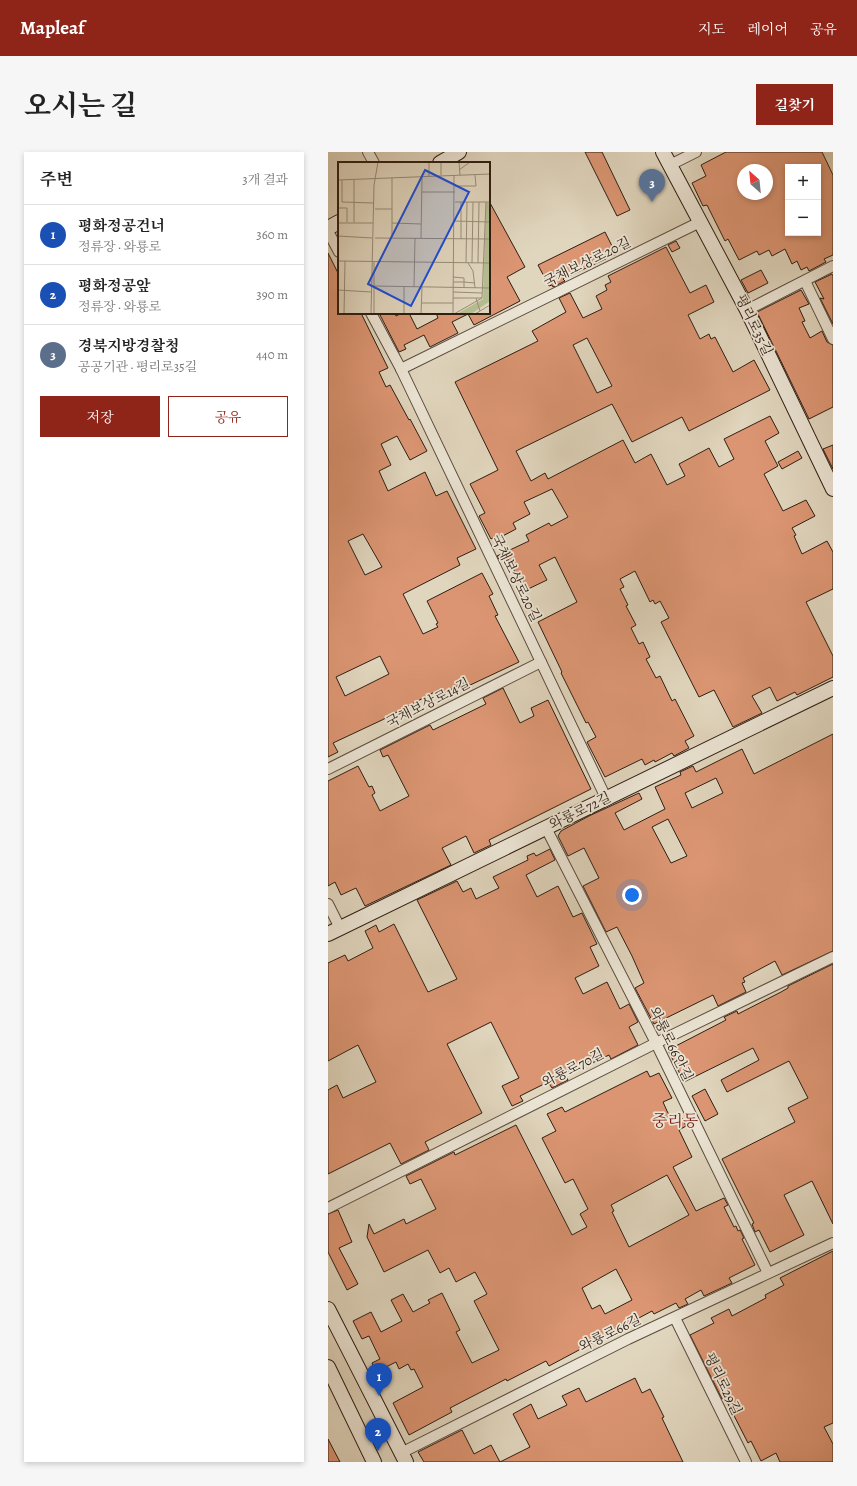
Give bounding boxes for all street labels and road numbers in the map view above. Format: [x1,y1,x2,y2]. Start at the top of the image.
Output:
street label: 국채보상로20길 [540,233,634,291]
street label: 평리로35길 [731,291,777,359]
street label: 국채보상로20길 [487,531,545,625]
street label: 국채보상로14길 [383,674,473,732]
street label: 와룡로72길 [546,788,614,834]
street label: 와룡로66안길 [645,1004,697,1084]
street label: 와룡로70길 [539,1044,607,1092]
street label: 와룡로66길 [576,1310,644,1356]
street label: 평리로29길 [700,1350,746,1418]

